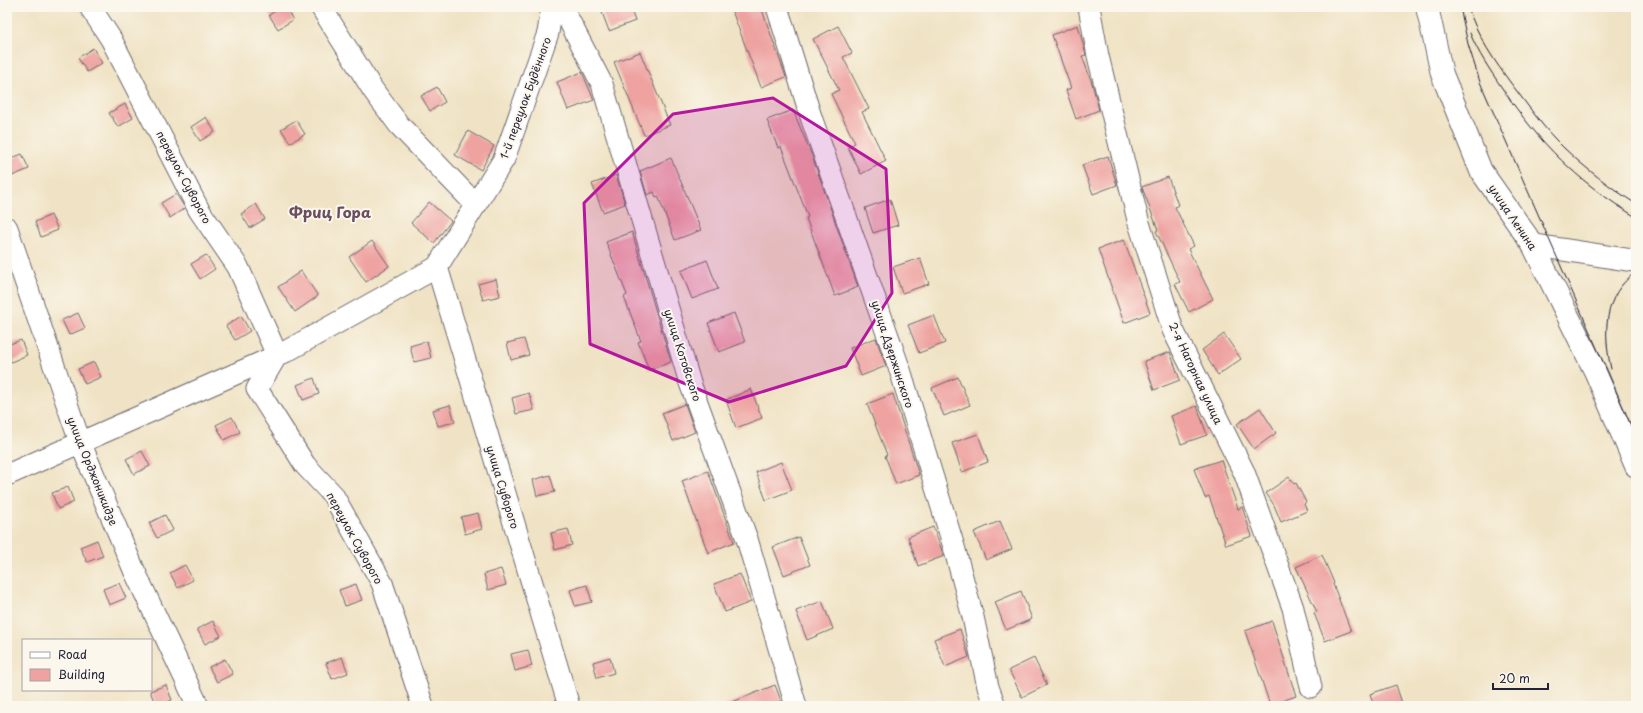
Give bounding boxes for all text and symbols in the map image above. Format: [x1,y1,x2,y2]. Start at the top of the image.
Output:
street label: 1-й переулок Будённого [495,35,555,161]
street label: переулок Суворого [152,127,216,227]
street label: улица Ленина [1485,181,1541,253]
district label: Фриц Гора [289,200,371,223]
street label: улица Дзержинского [868,298,918,410]
street label: улица Котовского [660,307,706,403]
street label: 2-я Нагорная улица [1165,319,1227,427]
street label: улица Орджоникидзе [63,414,123,528]
street label: улица Суворого [482,443,524,531]
street label: переулок Суворого [323,489,387,587]
legend [22,639,152,691]
text: Road [58,645,87,663]
text: Building [58,665,105,683]
scale bar [1493,665,1548,691]
text: 20 m [1499,669,1530,687]

